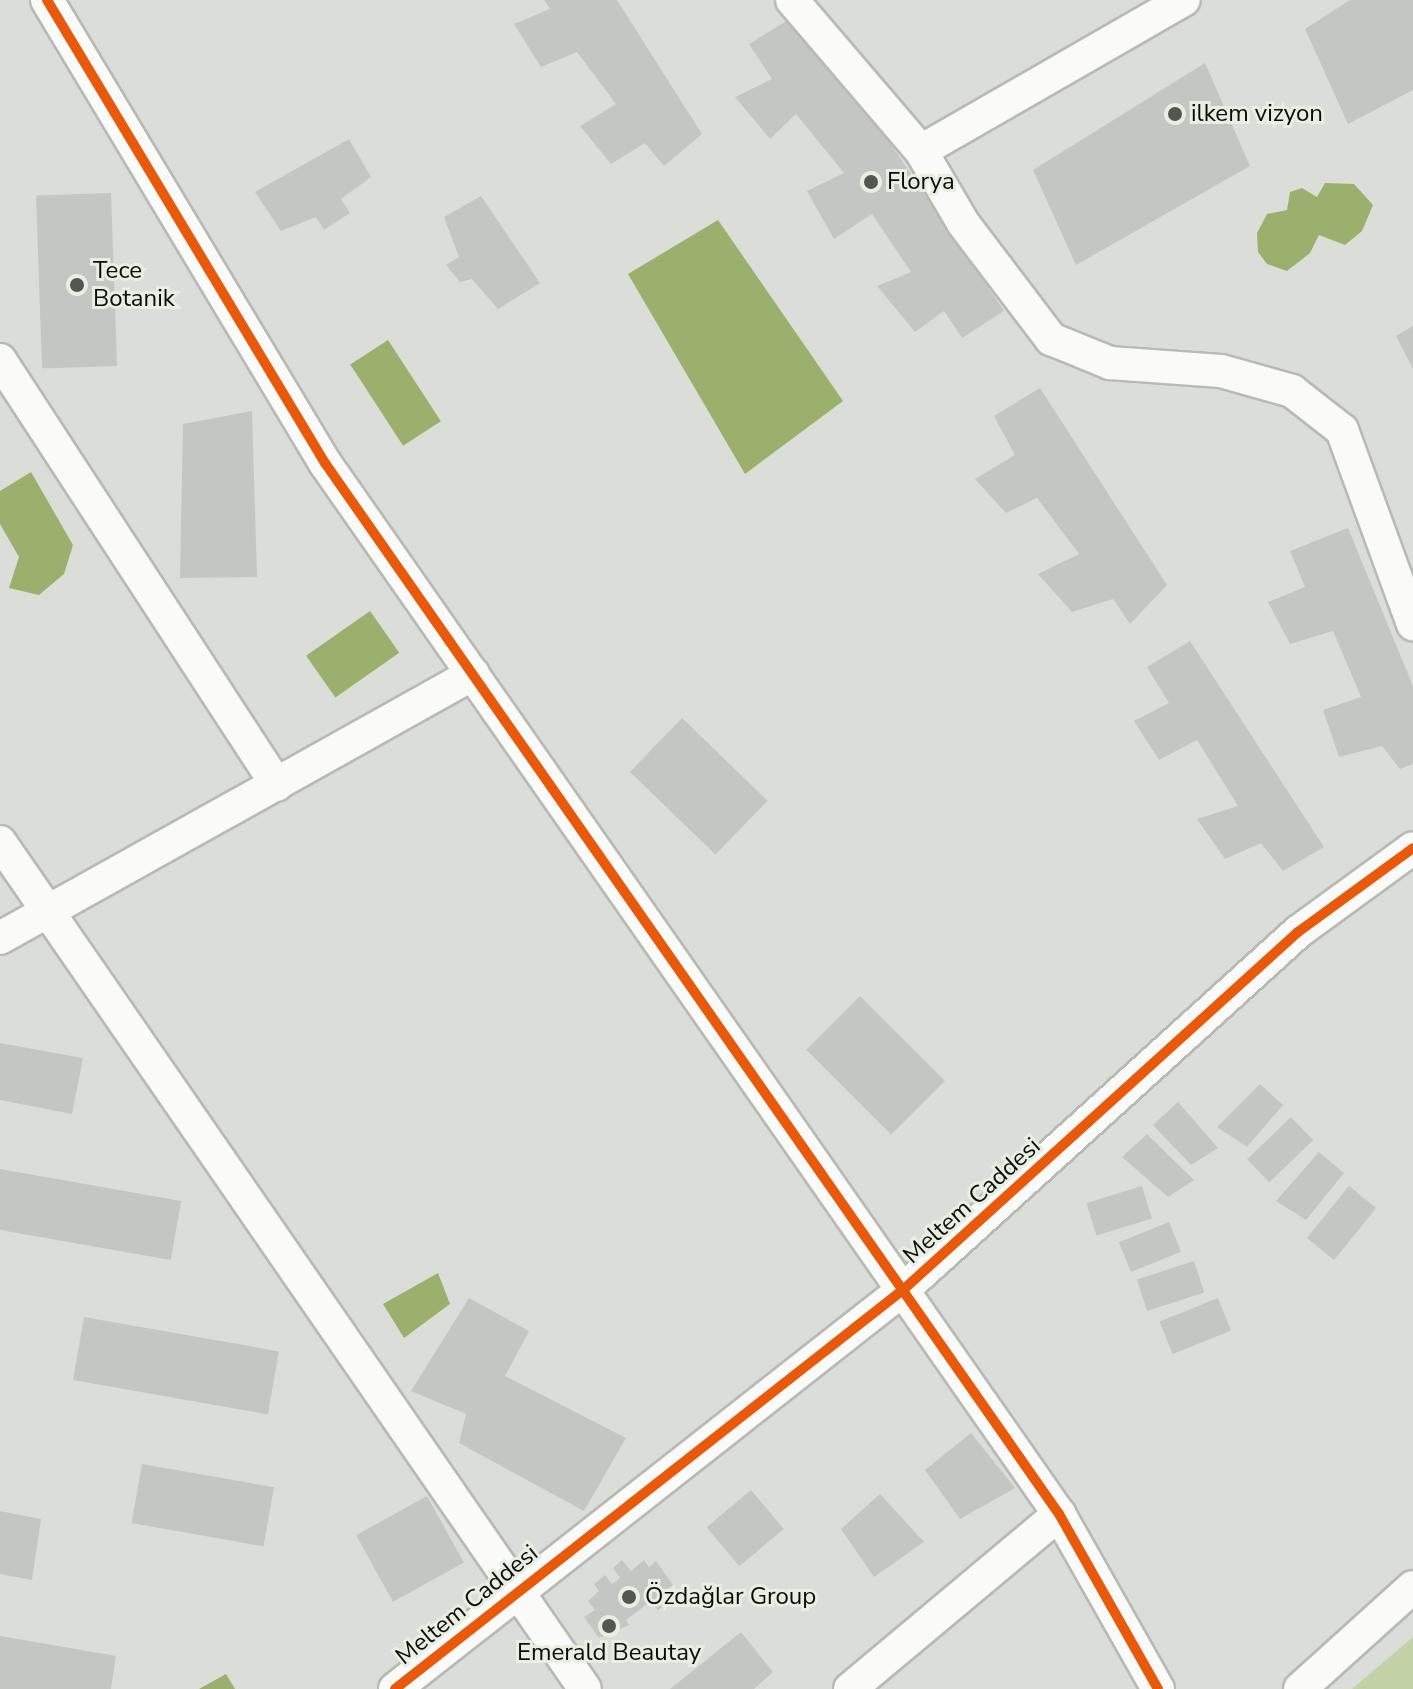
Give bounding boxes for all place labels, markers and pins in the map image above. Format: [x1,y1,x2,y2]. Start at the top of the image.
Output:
place label: ilkem vizyon [1191,100,1323,128]
marker: ilkem vizyon [1166,105,1184,123]
place label: Florya [887,168,955,196]
marker: Florya [862,173,880,191]
place label: Tece Botanik [93,257,175,313]
marker: Tece Botanik [68,276,86,294]
place label: Özdağlar Group [645,1583,816,1611]
marker: Özdağlar Group [620,1588,638,1606]
marker: Emerald Beautay [600,1617,618,1635]
place label: Emerald Beautay [517,1639,701,1667]

